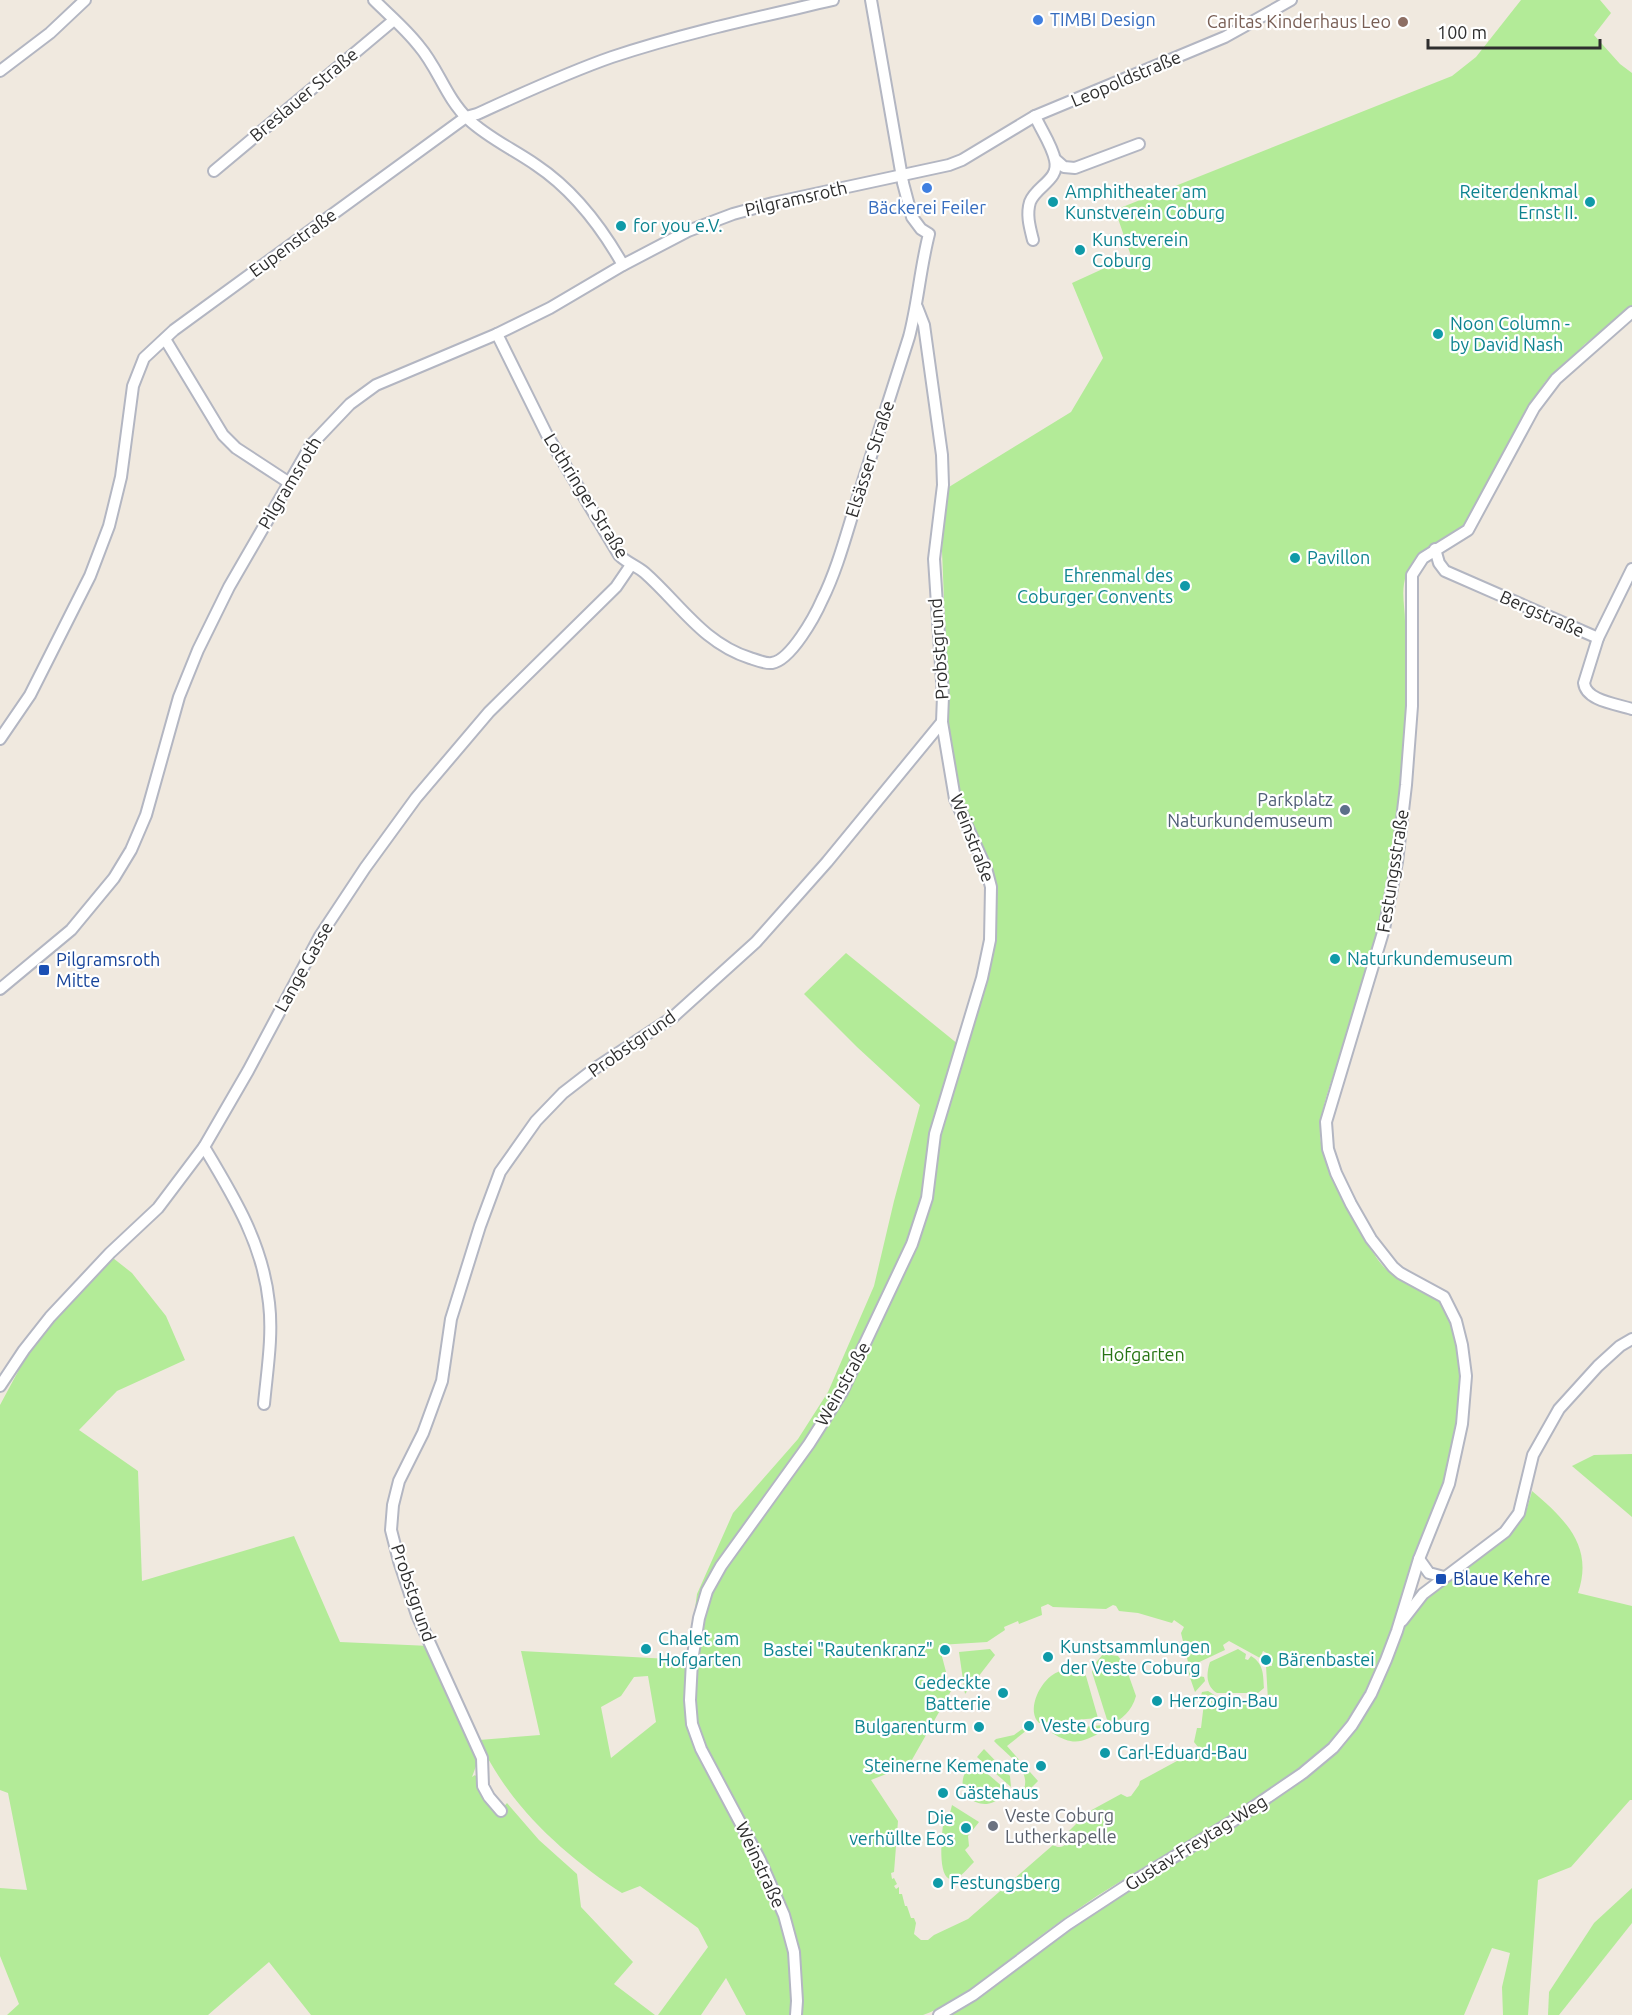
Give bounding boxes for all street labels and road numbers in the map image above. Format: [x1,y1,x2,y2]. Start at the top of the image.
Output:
street label: Breslauer Straße [245,43,361,145]
street label: Leopoldstraße [1068,46,1184,110]
street label: Pilgramsroth [743,177,849,220]
street label: Eupenstraße [245,204,340,280]
street label: Elsässer Straße [841,398,897,520]
street label: Lothringer Straße [540,429,633,561]
street label: Pilgramsroth [254,433,325,532]
street label: Bergstraße [1497,586,1588,641]
street label: Probstgrund [924,598,952,701]
street label: Weinstraße [947,791,999,884]
street label: Festungsstraße [1372,808,1412,934]
street label: Lange Gasse [270,918,336,1015]
street label: Probstgrund [584,1006,679,1081]
street label: Weinstraße [811,1338,873,1429]
street label: Probstgrund [388,1541,440,1644]
street label: Gustav-Freytag-Weg [1121,1790,1270,1894]
street label: Weinstraße [732,1818,790,1911]

